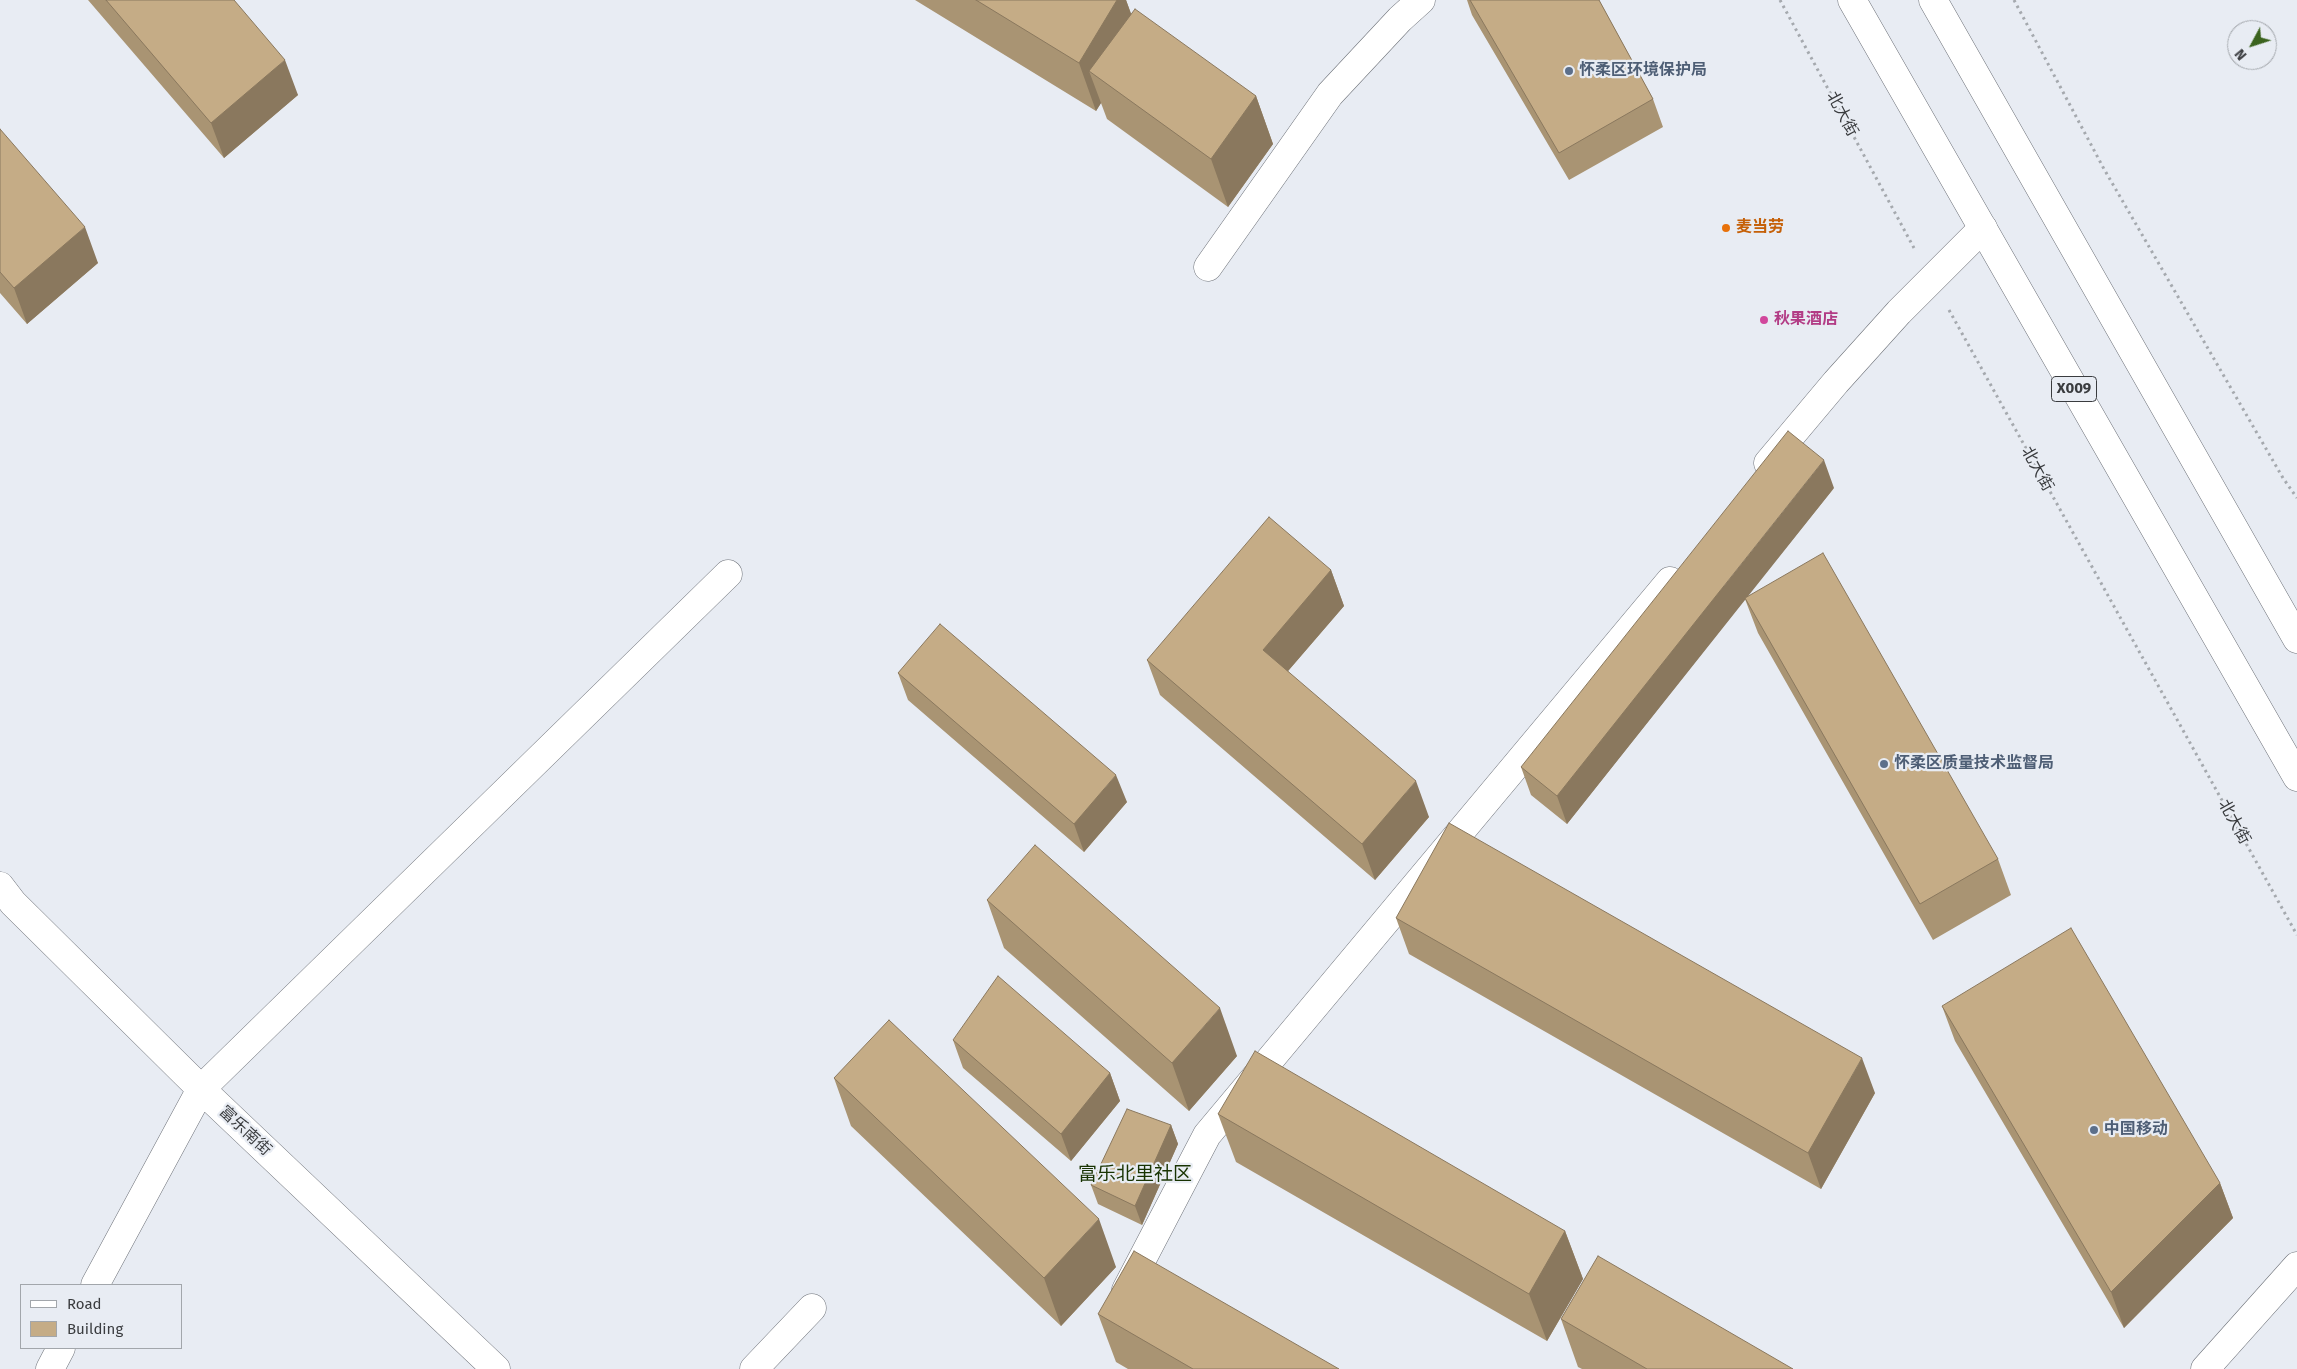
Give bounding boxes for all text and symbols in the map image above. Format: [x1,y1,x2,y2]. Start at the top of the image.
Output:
north arrow [2227,20,2277,70]
text: N [2231,45,2250,63]
place label: 怀柔区环境保护局 [1579,61,1707,81]
marker: 怀柔区环境保护局 [1563,65,1575,77]
street label: 北大街 [1822,88,1862,140]
place label: 麦当劳 [1736,218,1784,238]
marker: 麦当劳 [1720,222,1732,234]
place label: 秋果酒店 [1774,310,1838,330]
marker: 秋果酒店 [1758,314,1770,326]
road number: X009 [2052,376,2096,402]
street label: 北大街 [2017,443,2057,495]
place label: 怀柔区质量技术监督局 [1894,754,2054,774]
marker: 怀柔区质量技术监督局 [1878,758,1890,770]
street label: 北大街 [2214,796,2254,848]
street label: 富乐南街 [215,1102,275,1160]
place label: 中国移动 [2104,1120,2168,1140]
marker: 中国移动 [2088,1124,2100,1136]
district label: 富乐北里社区 [1078,1164,1192,1186]
legend [20,1284,182,1349]
text: Road [67,1295,102,1313]
text: Building [67,1320,123,1338]

